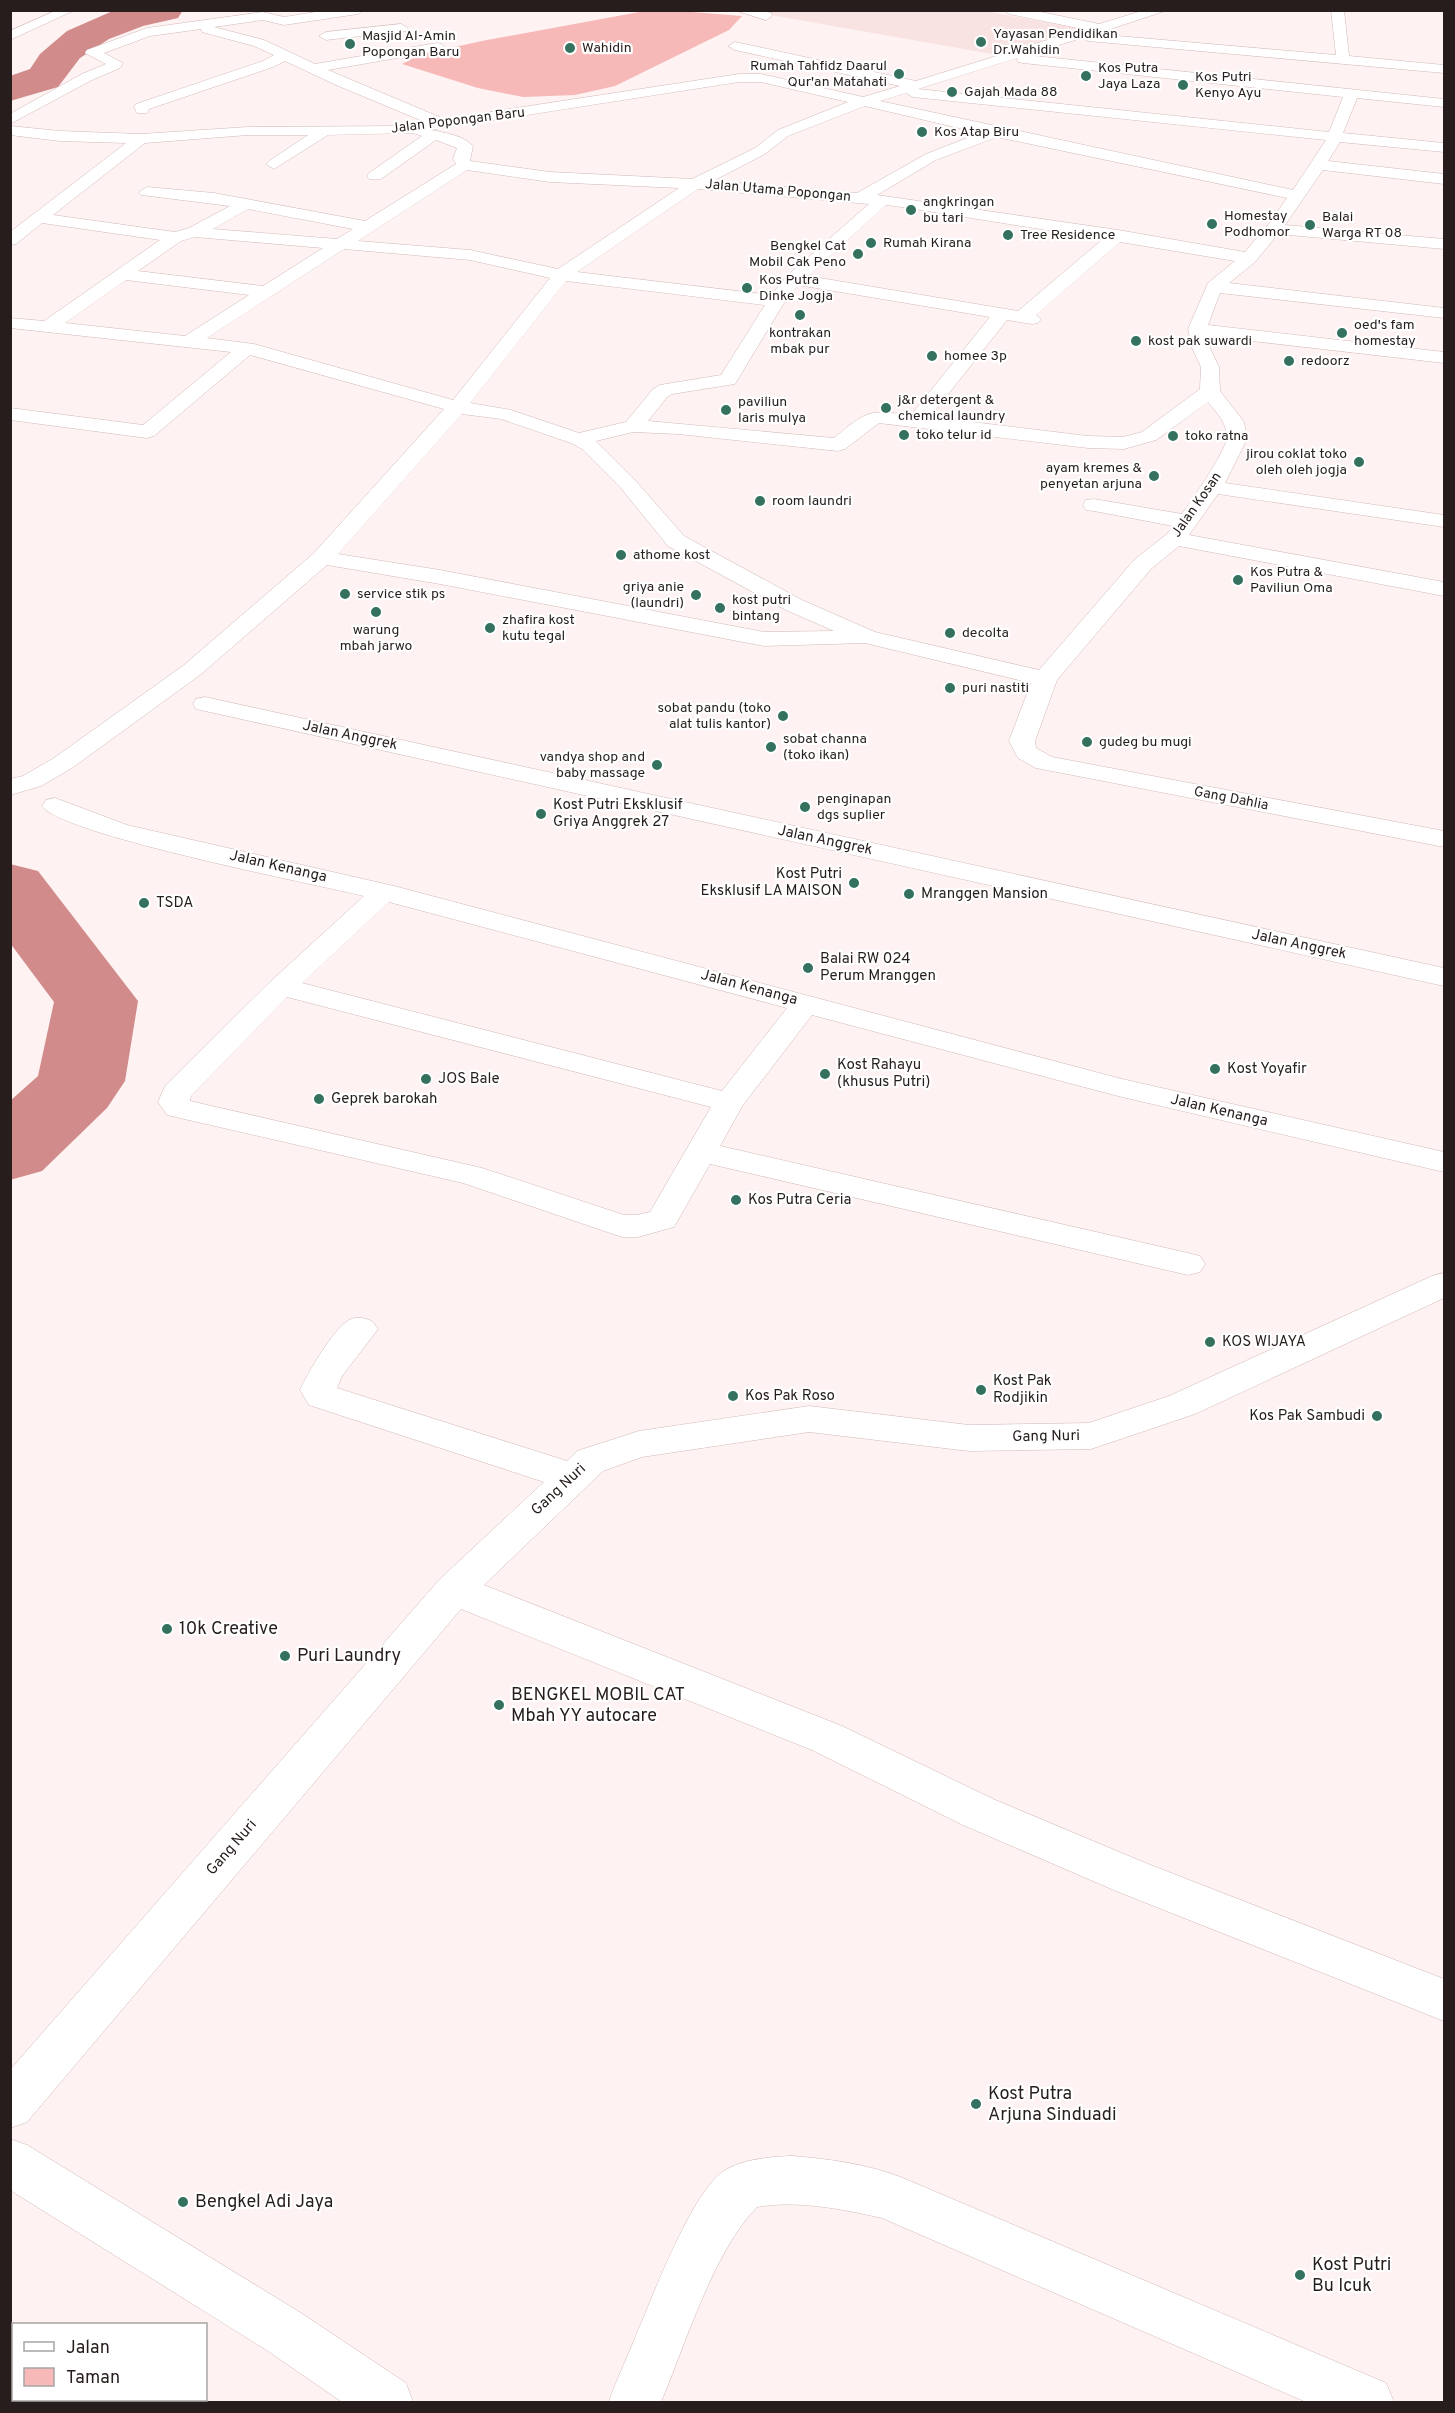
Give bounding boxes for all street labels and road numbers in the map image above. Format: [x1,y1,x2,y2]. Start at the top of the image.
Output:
street label: Jalan Popongan Baru [390,104,526,138]
street label: Jalan Utama Popongan [704,176,852,206]
street label: Jalan Kosan [1168,469,1226,541]
street label: Jalan Anggrek [301,717,399,755]
street label: Gang Dahlia [1192,783,1270,815]
street label: Jalan Anggrek [776,822,874,860]
street label: Jalan Kenanga [227,847,329,887]
street label: Jalan Anggrek [1250,926,1348,964]
street label: Jalan Kenanga [698,966,800,1010]
street label: Jalan Kenanga [1168,1091,1270,1131]
street label: Gang Nuri [1012,1427,1080,1447]
street label: Gang Nuri [528,1460,590,1520]
street label: Gang Nuri [203,1816,261,1880]

